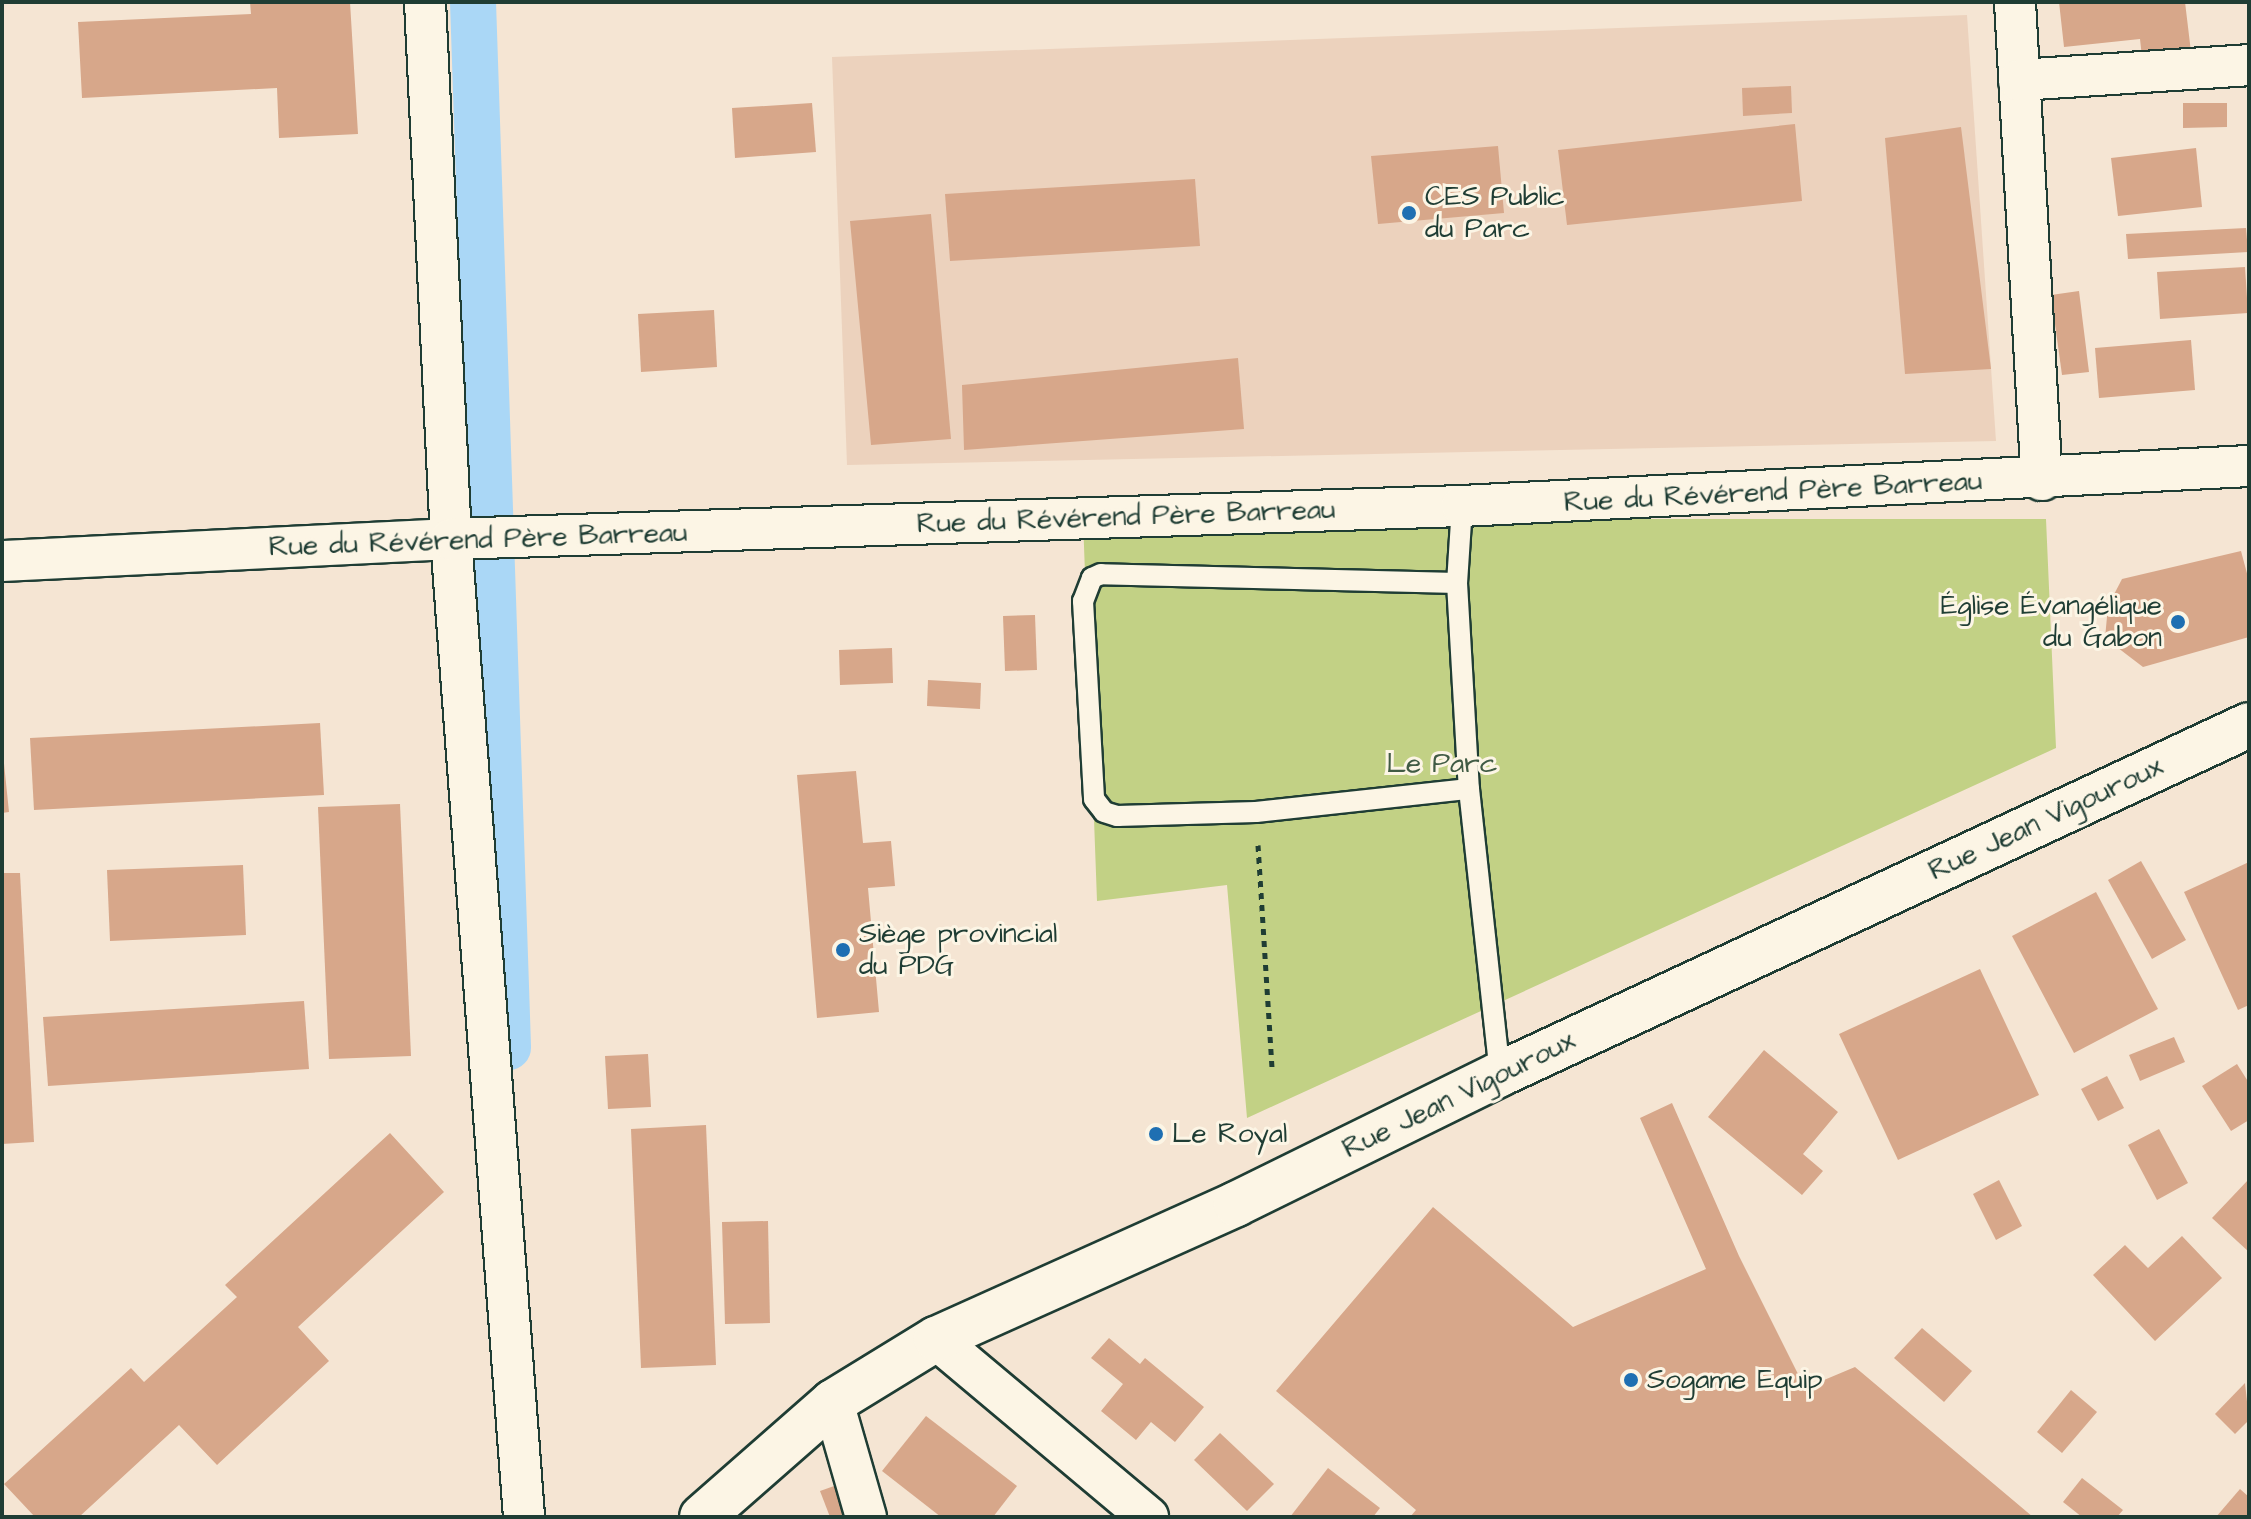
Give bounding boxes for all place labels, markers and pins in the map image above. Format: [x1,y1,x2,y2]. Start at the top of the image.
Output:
place label: CES Public du Parc [1425,180,1565,246]
marker: CES Public du Parc [1400,204,1418,222]
place label: Église Évangélique du Gabon [1941,589,2162,655]
marker: Église Évangélique du Gabon [2169,613,2187,631]
place label: Siège provincial du PDG [859,917,1057,983]
marker: Siège provincial du PDG [834,941,852,959]
place label: Le Royal [1172,1117,1287,1151]
marker: Le Royal [1147,1125,1165,1143]
place label: Sogame Equip [1647,1363,1823,1397]
marker: Sogame Equip [1622,1371,1640,1389]

